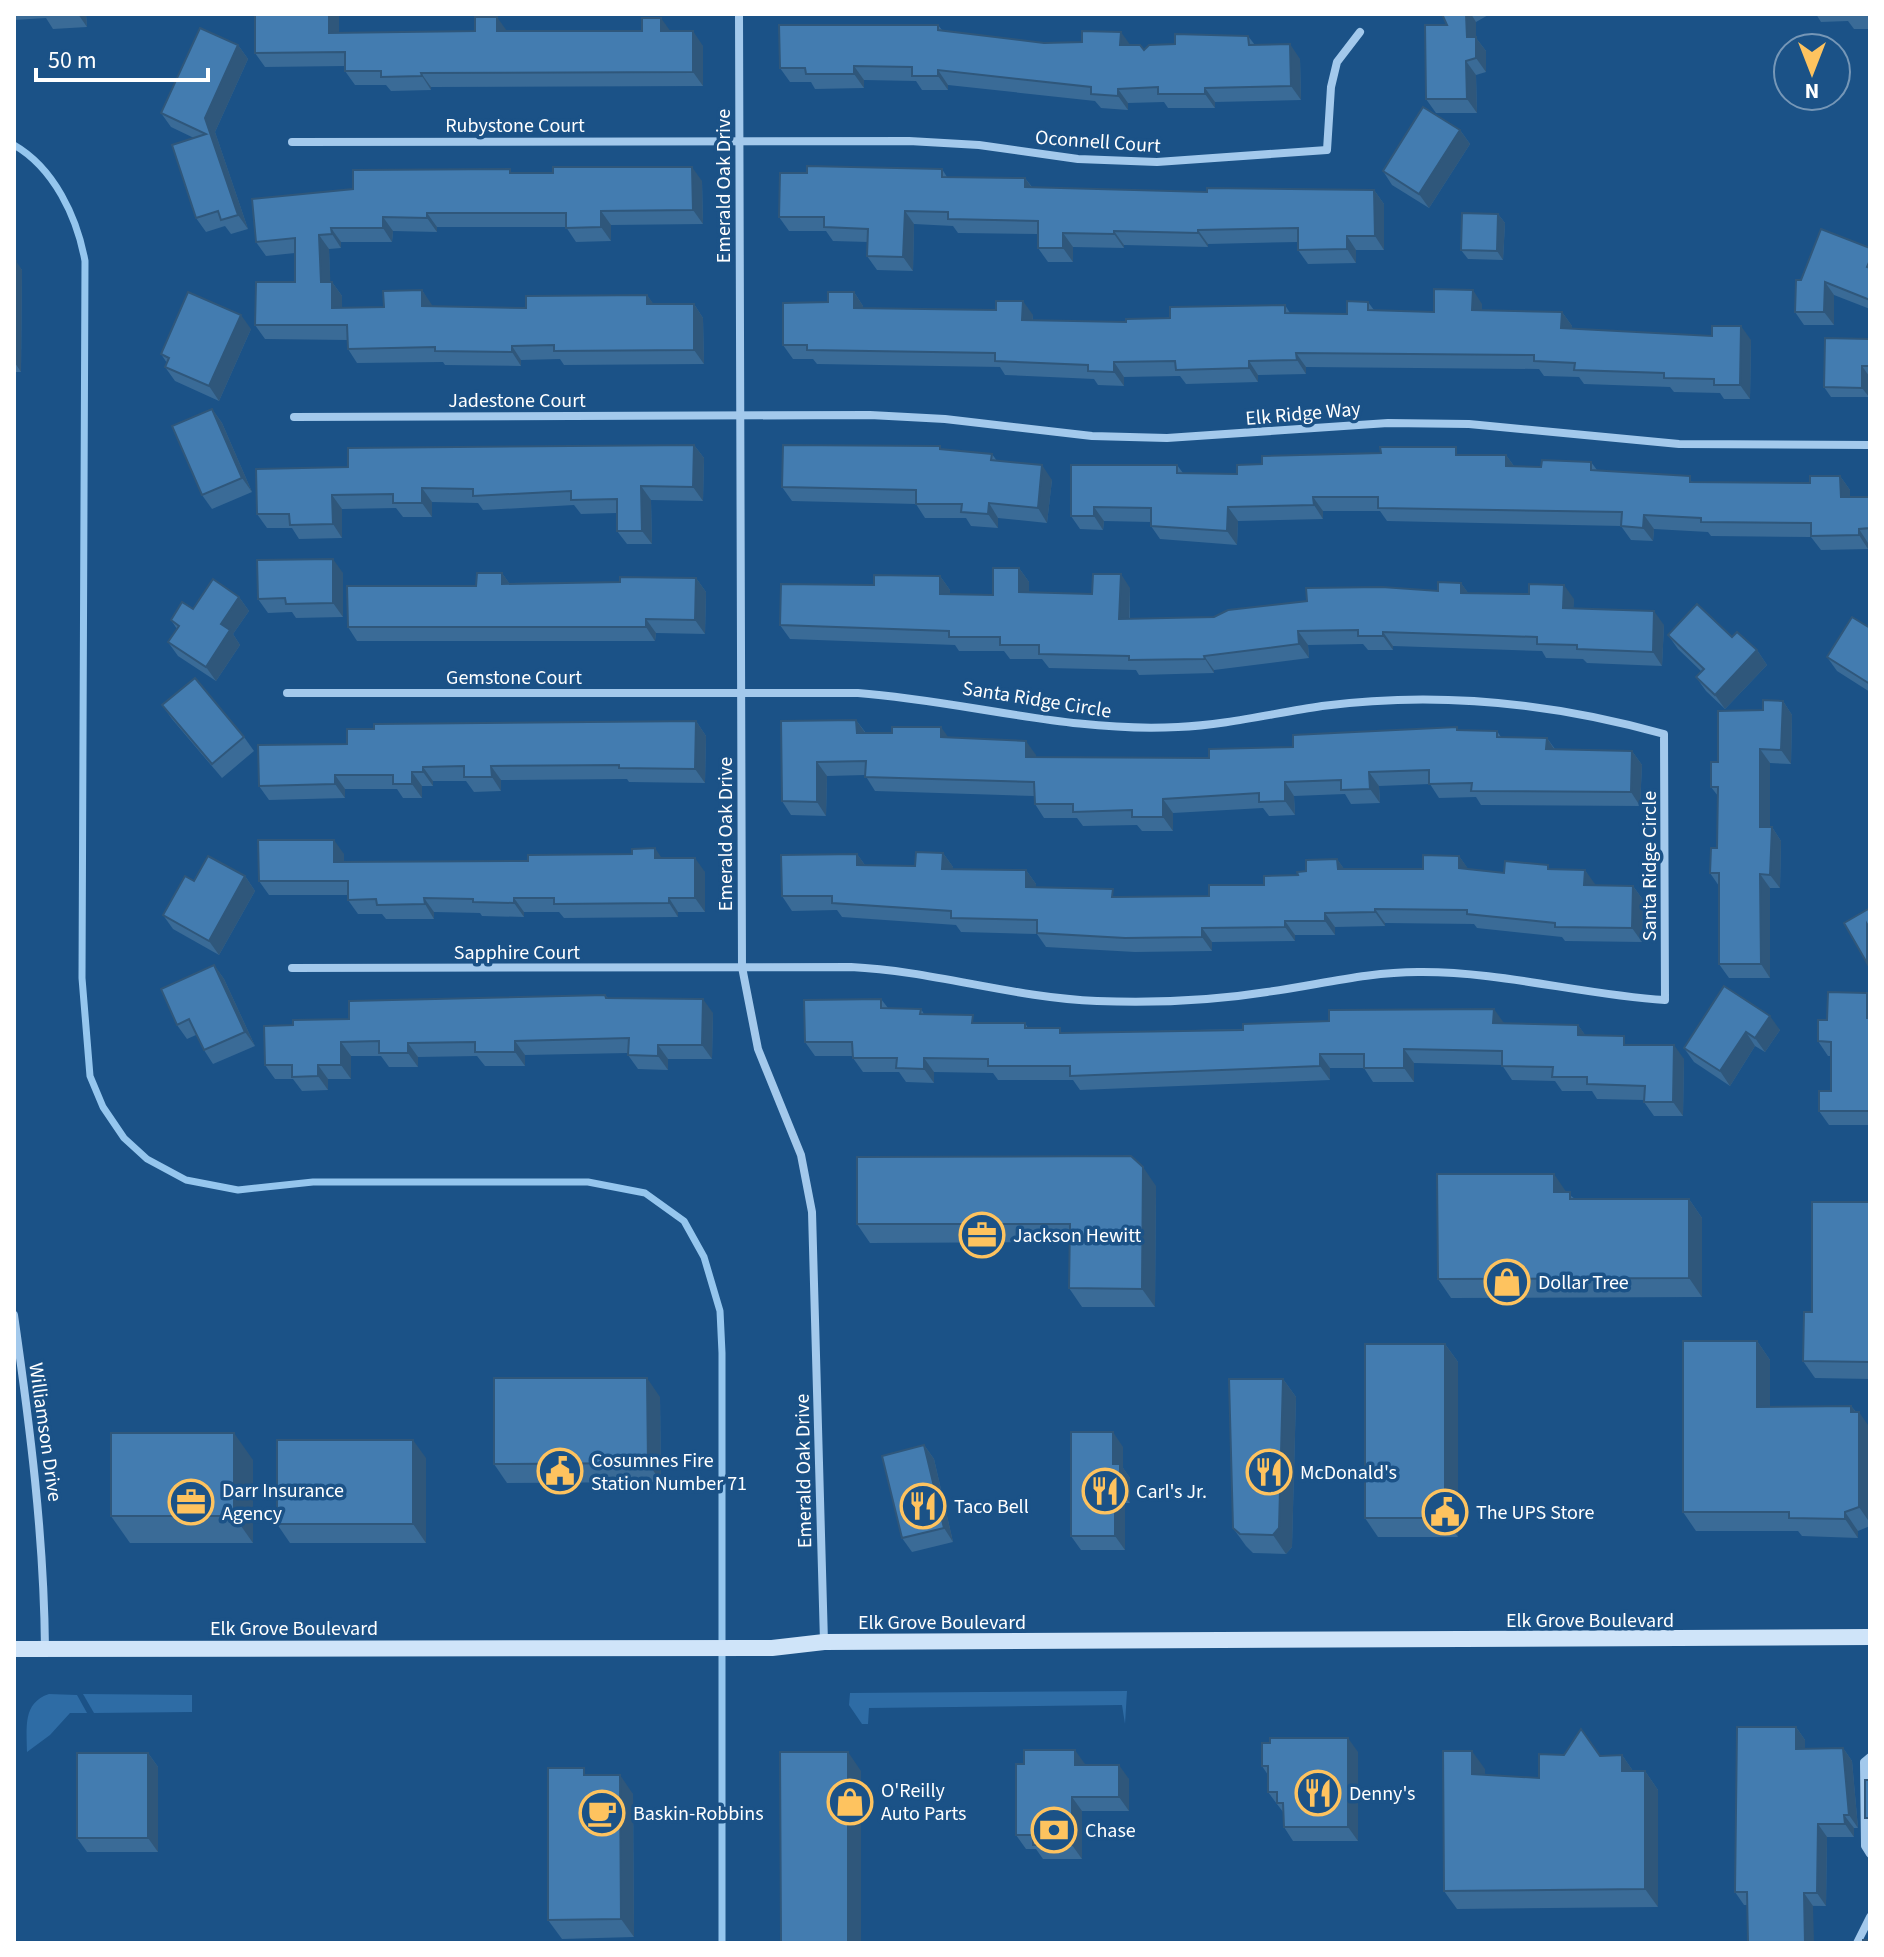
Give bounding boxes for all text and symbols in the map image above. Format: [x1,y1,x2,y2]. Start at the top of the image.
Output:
scale bar [36,32,208,82]
north arrow [1772,32,1852,112]
text: 50 m [48,43,97,78]
text: N [1805,75,1819,107]
street label: Emerald Oak Drive [710,109,738,263]
street label: Rubystone Court [445,112,585,140]
street label: Oconnell Court [1034,124,1162,160]
street label: Jadestone Court [448,387,586,415]
street label: Elk Ridge Way [1244,395,1362,433]
street label: Gemstone Court [446,664,582,692]
street label: Santa Ridge Circle [960,674,1113,726]
street label: Emerald Oak Drive [712,757,740,911]
street label: Santa Ridge Circle [1636,791,1664,941]
street label: Sapphire Court [454,939,580,967]
office icon: Jackson Hewitt [958,1211,1006,1259]
place label: Jackson Hewitt [1013,1222,1142,1250]
shop icon: Dollar Tree [1483,1258,1531,1306]
place label: Dollar Tree [1538,1269,1629,1297]
street label: Williamson Drive [21,1361,69,1503]
street label: Emerald Oak Drive [789,1393,819,1548]
public building icon: Cosumnes Fire Station Number 71 [536,1447,584,1495]
place label: Cosumnes Fire Station Number 71 [591,1447,747,1498]
restaurant icon: McDonald's [1245,1448,1293,1496]
place label: McDonald's [1300,1459,1397,1487]
restaurant icon: Carl's Jr. [1081,1467,1129,1515]
place label: Darr Insurance Agency [222,1477,344,1528]
office icon: Darr Insurance Agency [167,1478,215,1526]
place label: Carl's Jr. [1136,1478,1207,1506]
restaurant icon: Taco Bell [899,1482,947,1530]
public building icon: The UPS Store [1421,1488,1469,1536]
place label: Taco Bell [954,1493,1029,1521]
place label: The UPS Store [1476,1499,1594,1527]
street label: Elk Grove Boulevard [1506,1607,1674,1635]
street label: Elk Grove Boulevard [858,1609,1026,1637]
street label: Elk Grove Boulevard [210,1615,378,1643]
restaurant icon: Denny's [1294,1769,1342,1817]
place label: O'Reilly Auto Parts [881,1777,966,1828]
shop icon: O'Reilly Auto Parts [826,1778,874,1826]
place label: Denny's [1349,1780,1415,1808]
cafe icon: Baskin-Robbins [578,1789,626,1837]
place label: Baskin-Robbins [633,1800,764,1828]
bank icon: Chase [1030,1806,1078,1854]
place label: Chase [1085,1817,1136,1845]

